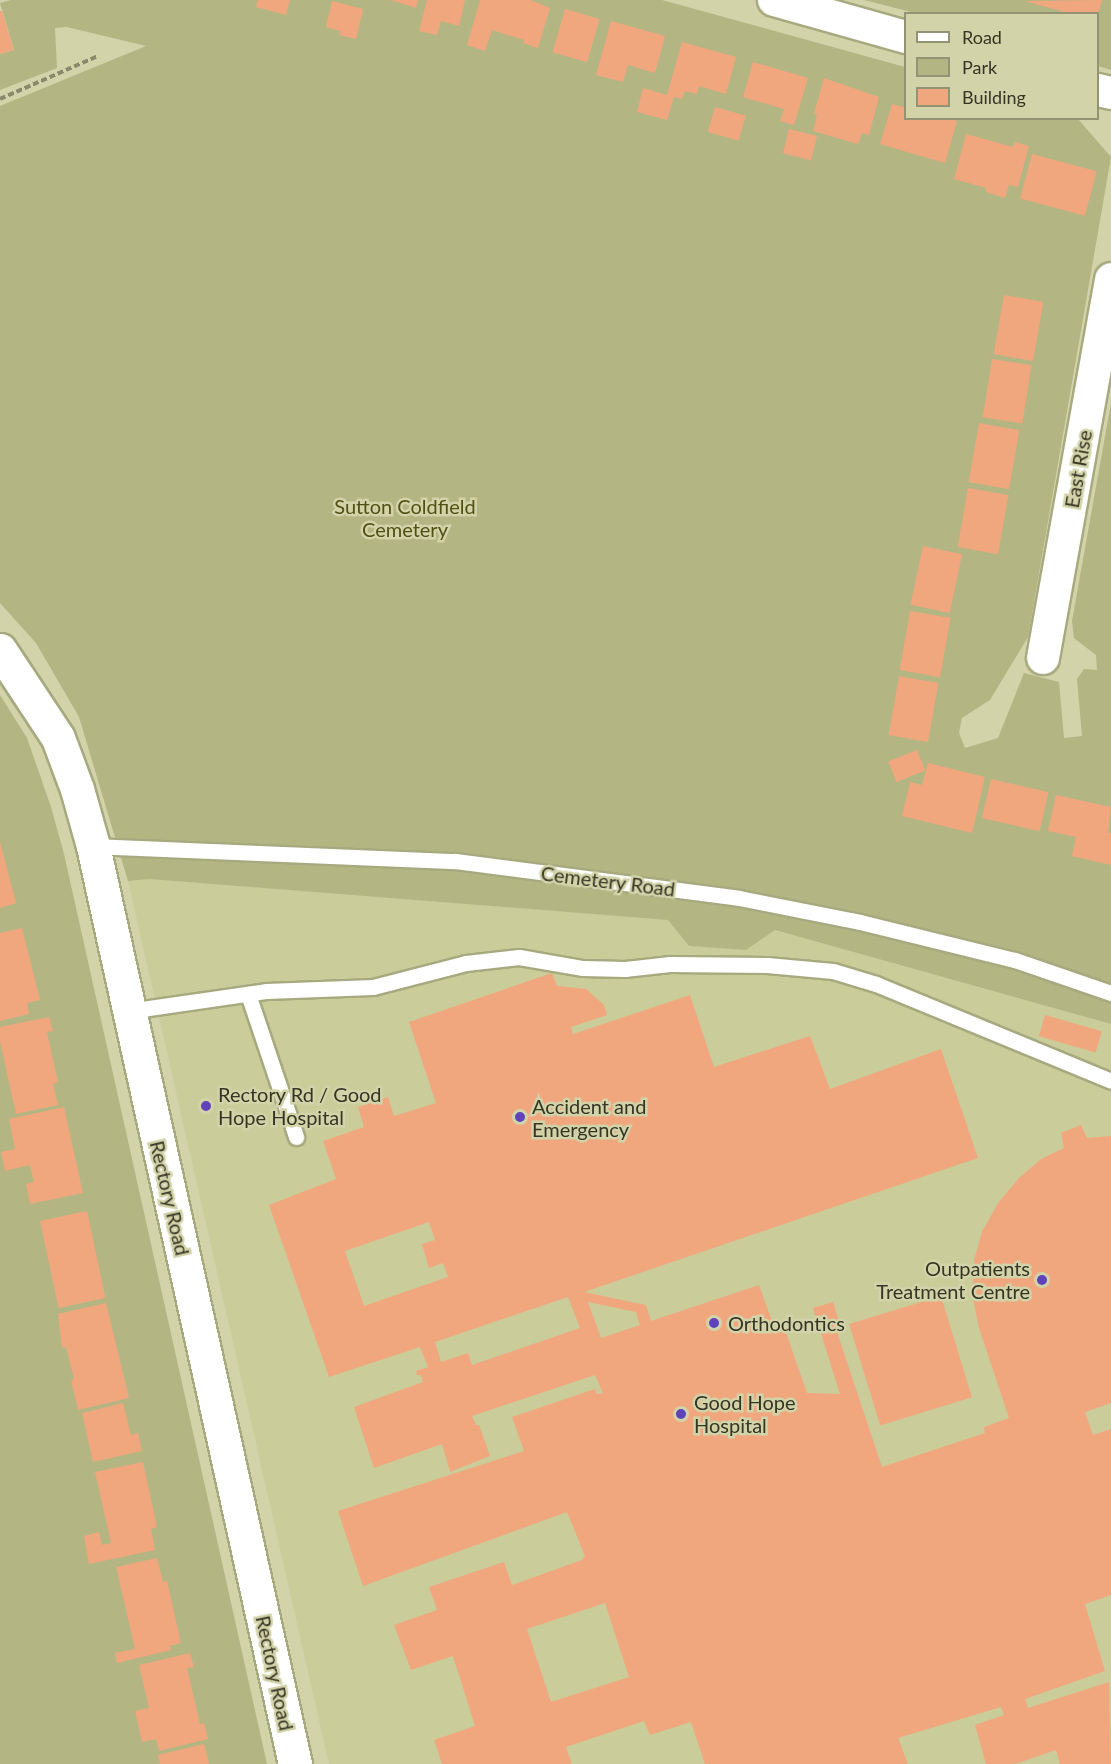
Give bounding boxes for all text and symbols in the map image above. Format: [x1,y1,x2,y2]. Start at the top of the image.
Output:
legend [904,12,1099,120]
text: Road [962,26,1002,48]
text: Park [962,56,997,78]
text: Building [962,86,1026,108]
street label: East Rise [1059,428,1097,510]
park label: Sutton Coldfield Cemetery [334,495,476,542]
street label: Cemetery Road [539,861,677,901]
place label: Rectory Rd / Good Hope Hospital [218,1082,382,1129]
place label: Accident and Emergency [532,1094,646,1141]
marker: Rectory Rd / Good Hope Hospital [199,1099,213,1113]
marker: Accident and Emergency [513,1110,527,1124]
street label: Rectory Road [145,1138,195,1258]
place label: Outpatients Treatment Centre [876,1256,1030,1303]
marker: Outpatients Treatment Centre [1035,1273,1049,1287]
place label: Orthodontics [728,1311,845,1335]
marker: Orthodontics [705,1314,723,1332]
place label: Good Hope Hospital [694,1390,796,1437]
marker: Good Hope Hospital [672,1405,690,1423]
street label: Rectory Road [251,1613,299,1733]

